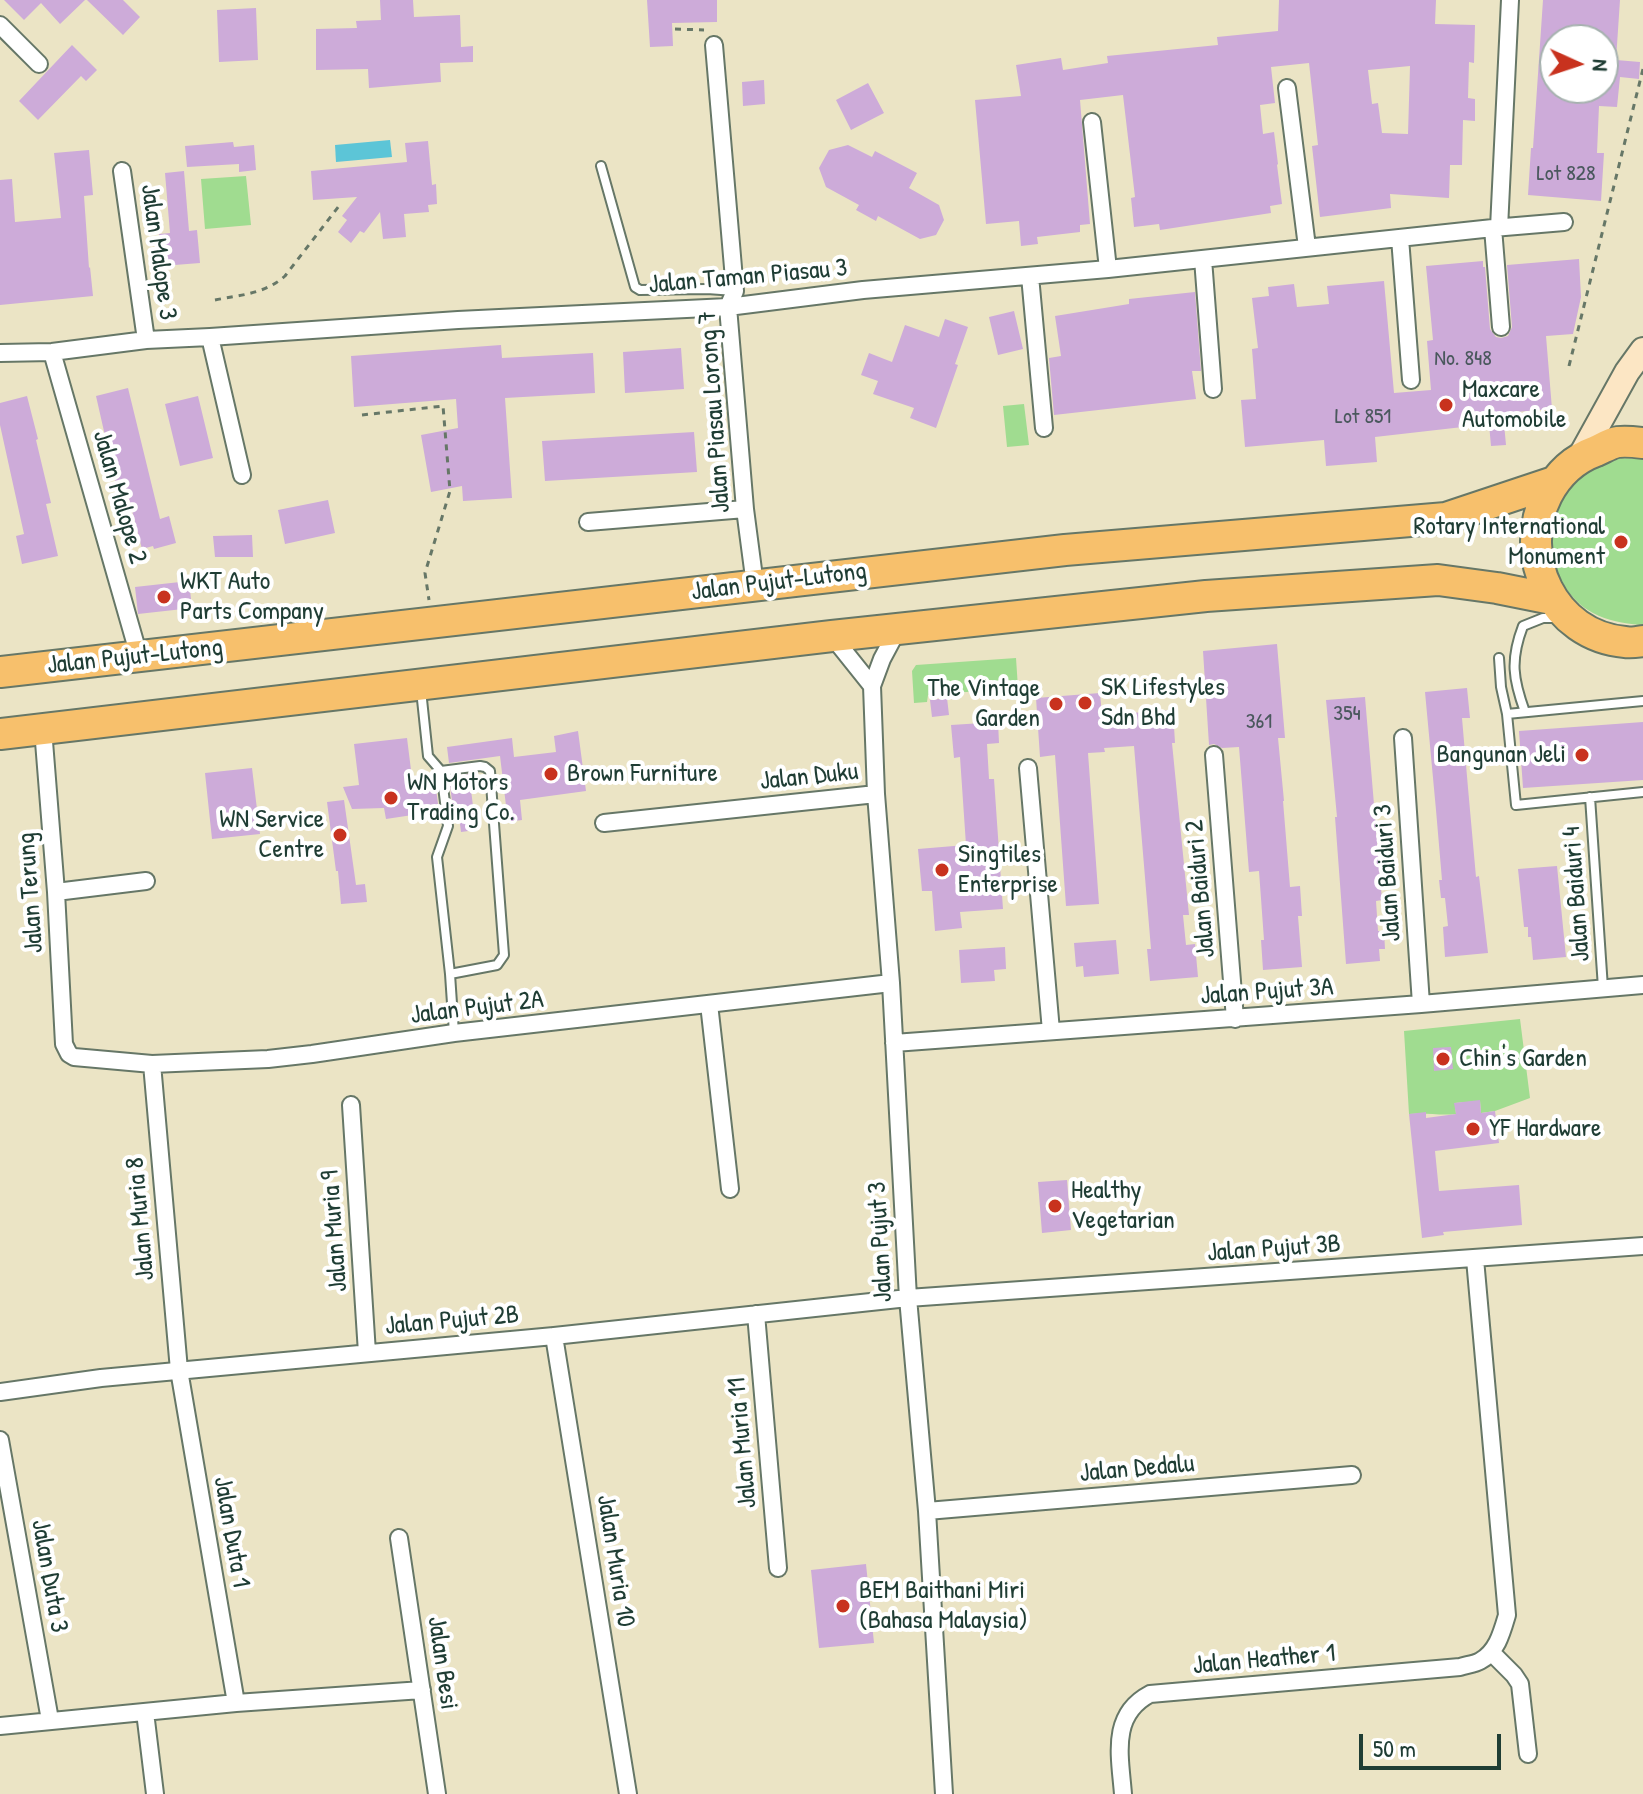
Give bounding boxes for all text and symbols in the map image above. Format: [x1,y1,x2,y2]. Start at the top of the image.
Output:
north arrow [1539,24,1619,104]
text: N [1586,59,1616,72]
house number: Lot 828 [1536,161,1596,187]
street label: Jalan Malope 3 [133,182,183,322]
street label: Jalan Taman Piasau 3 [647,253,849,301]
street label: Jalan Piasau Lorong 7 [692,310,738,514]
house number: No. 848 [1434,346,1492,372]
place label: Maxcare Automobile [1462,374,1566,436]
marker: Maxcare Automobile [1437,396,1455,414]
house number: Lot 851 [1335,404,1391,430]
street label: Jalan Malope 2 [85,427,153,567]
place label: Rotary International Monument [1413,511,1605,572]
marker: Rotary International Monument [1612,533,1630,551]
street label: Jalan Pujut-Lutong [690,556,868,608]
place label: WKT Auto Parts Company [180,566,324,628]
marker: WKT Auto Parts Company [155,588,173,606]
street label: Jalan Pujut-Lutong [46,632,224,682]
place label: SK Lifestyles Sdn Bhd [1101,672,1225,734]
place label: The Vintage Garden [927,673,1040,734]
marker: SK Lifestyles Sdn Bhd [1076,694,1094,712]
marker: The Vintage Garden [1047,695,1065,713]
house number: 354 [1333,701,1361,727]
house number: 361 [1246,709,1272,735]
place label: Bangunan Jeli [1437,739,1566,771]
marker: Bangunan Jeli [1573,746,1591,764]
street label: Jalan Duku [758,756,860,798]
place label: Brown Furniture [567,758,718,790]
marker: Brown Furniture [542,765,560,783]
place label: WN Motors Trading Co. [407,767,515,828]
marker: WN Motors Trading Co. [382,789,400,807]
street label: Jalan Baiduri 3 [1368,803,1408,943]
place label: WN Service Centre [219,804,324,866]
street label: Jalan Baiduri 2 [1179,819,1223,959]
street label: Jalan Baiduri 4 [1557,825,1597,963]
marker: WN Service Centre [331,826,349,844]
street label: Jalan Terung [11,832,51,954]
place label: Singtiles Enterprise [958,839,1058,900]
marker: Singtiles Enterprise [933,861,951,879]
street label: Jalan Pujut 3A [1199,972,1335,1012]
street label: Jalan Pujut 2A [409,984,545,1032]
place label: Chin's Garden [1459,1043,1587,1075]
marker: Chin's Garden [1434,1050,1452,1068]
place label: YF Hardware [1489,1113,1601,1145]
marker: YF Hardware [1464,1120,1482,1138]
street label: Jalan Muria 8 [120,1156,162,1282]
street label: Jalan Muria 9 [315,1169,355,1293]
place label: Healthy Vegetarian [1071,1175,1175,1236]
street label: Jalan Pujut 3 [862,1181,900,1303]
marker: Healthy Vegetarian [1046,1197,1064,1215]
street label: Jalan Pujut 3B [1206,1229,1342,1269]
street label: Jalan Pujut 2B [384,1300,520,1342]
street label: Jalan Muria 11 [722,1376,764,1510]
street label: Jalan Dedalu [1078,1448,1196,1490]
street label: Jalan Duta 1 [206,1474,256,1590]
street label: Jalan Muria 10 [589,1493,641,1629]
street label: Jalan Duta 3 [24,1517,74,1635]
place label: BEM Baithani Miri (Bahasa Malaysia) [859,1575,1028,1636]
marker: BEM Baithani Miri (Bahasa Malaysia) [834,1597,852,1615]
street label: Jalan Besi [420,1614,464,1712]
street label: Jalan Heather 1 [1191,1638,1337,1682]
scale bar [1363,1718,1505,1768]
text: 50 m [1373,1732,1416,1764]

